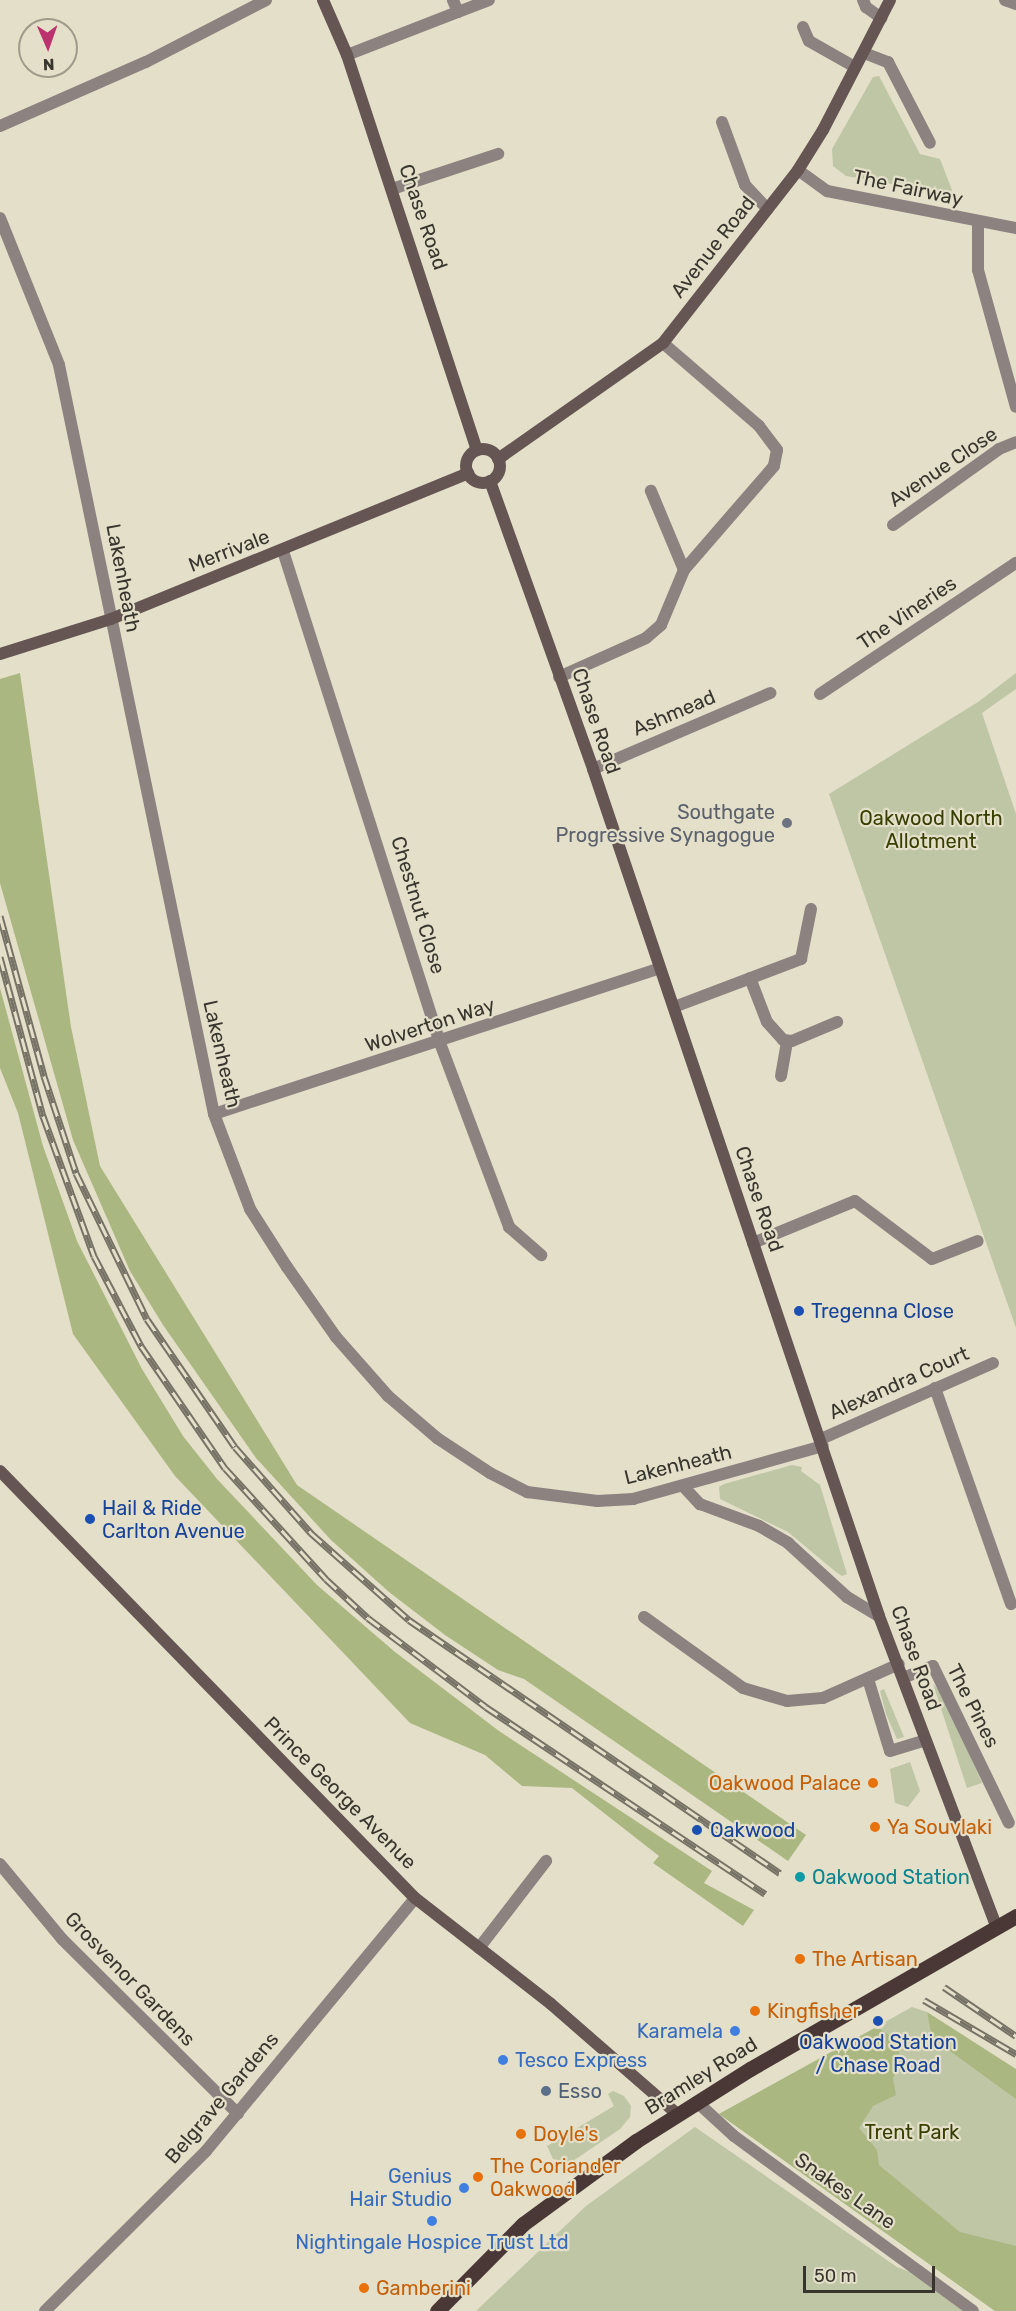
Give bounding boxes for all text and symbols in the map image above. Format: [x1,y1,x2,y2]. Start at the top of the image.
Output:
north arrow [18,18,78,78]
text: N [42,55,55,74]
street label: Chase Road [394,161,452,273]
street label: The Fairway [851,165,965,211]
street label: Avenue Road [666,191,760,303]
street label: Avenue Close [884,422,1002,512]
street label: Lakenheath [101,522,145,634]
street label: Merrivale [185,525,273,577]
street label: The Vineries [853,571,961,655]
street label: Chase Road [567,665,625,777]
street label: Ashmead [629,685,719,741]
place label: Southgate Progressive Synagogue [555,800,775,847]
park label: Oakwood North Allotment [859,807,1003,854]
marker: Southgate Progressive Synagogue [780,816,794,830]
street label: Chestnut Close [386,833,450,977]
street label: Wolverton Way [362,993,498,1057]
street label: Lakenheath [198,998,246,1110]
street label: Chase Road [730,1143,788,1255]
place label: Tregenna Close [811,1299,954,1323]
marker: Tregenna Close [792,1304,806,1318]
street label: Alexandra Court [825,1341,973,1425]
street label: Lakenheath [622,1440,734,1490]
place label: Hail & Ride Carlton Avenue [102,1496,245,1543]
marker: Hail & Ride Carlton Avenue [83,1512,97,1526]
street label: Chase Road [886,1602,946,1714]
street label: The Pines [942,1660,1004,1752]
street label: Prince George Avenue [259,1712,421,1874]
place label: Oakwood Palace [709,1771,861,1795]
marker: Oakwood Palace [866,1776,880,1790]
place label: Ya Souvlaki [887,1815,992,1839]
place label: Oakwood [710,1818,796,1842]
marker: Ya Souvlaki [868,1820,882,1834]
marker: Oakwood [688,1821,706,1839]
place label: Oakwood Station [812,1865,970,1889]
marker: Oakwood Station [793,1870,807,1884]
street label: Grosvenor Gardens [60,1907,200,2051]
place label: The Artisan [812,1947,918,1971]
marker: The Artisan [793,1952,807,1966]
place label: Kingfisher [767,1999,860,2023]
marker: Kingfisher [748,2004,762,2018]
marker: Oakwood Station / Chase Road [871,2014,885,2028]
place label: Karamela [637,2019,723,2043]
marker: Karamela [728,2024,742,2038]
street label: Belgrave Gardens [160,2028,284,2168]
place label: Oakwood Station / Chase Road [799,2030,957,2077]
street label: Bramley Road [640,2032,762,2120]
place label: Tesco Express [515,2048,647,2072]
marker: Tesco Express [496,2053,510,2067]
place label: Esso [558,2079,602,2103]
marker: Esso [539,2084,553,2098]
park label: Trent Park [865,2120,959,2144]
place label: Doyle's [533,2122,599,2146]
marker: Doyle's [514,2127,528,2141]
street label: Snakes Lane [790,2148,900,2234]
place label: The Coriander Oakwood [490,2154,621,2201]
place label: Genius Hair Studio [349,2164,452,2211]
marker: The Coriander Oakwood [471,2170,485,2184]
marker: Genius Hair Studio [457,2181,471,2195]
marker: Nightingale Hospice Trust Ltd [425,2214,439,2228]
place label: Nightingale Hospice Trust Ltd [295,2230,569,2254]
scale bar [806,2254,938,2292]
text: 50 m [814,2265,857,2287]
place label: Gamberini [376,2276,471,2300]
marker: Gamberini [357,2281,371,2295]

